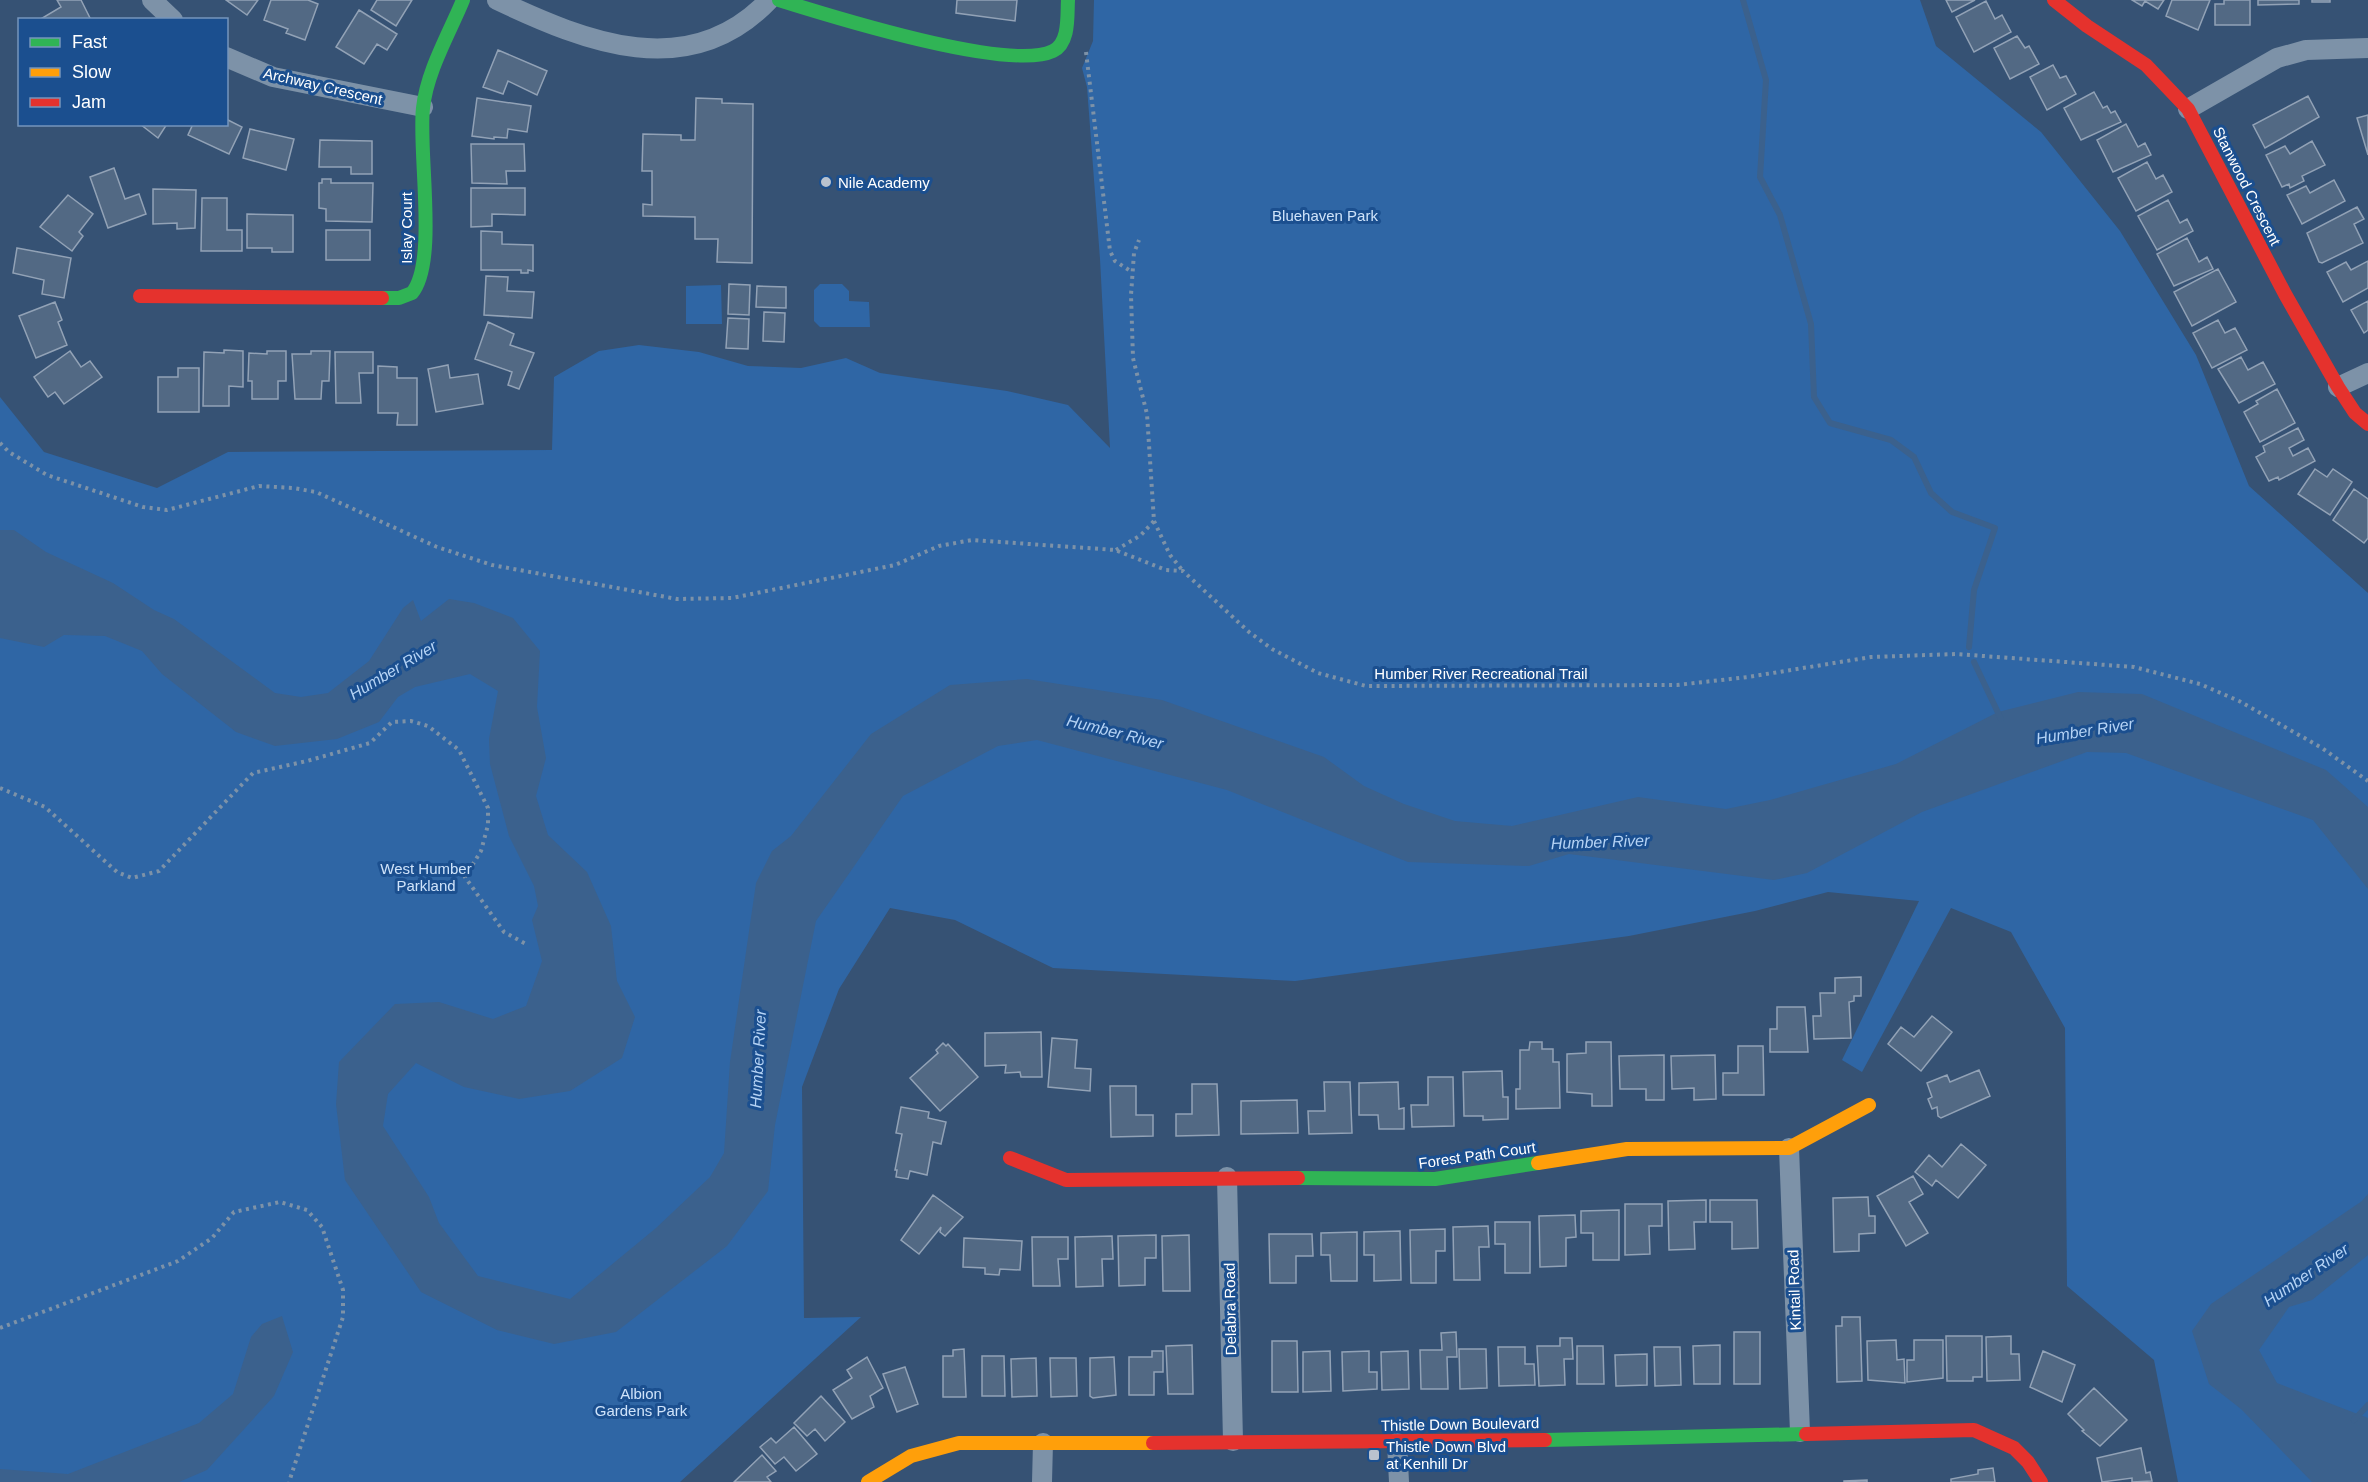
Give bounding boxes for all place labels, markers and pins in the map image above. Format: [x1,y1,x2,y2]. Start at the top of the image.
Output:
place label: Nile Academy [838,174,930,191]
marker: Nile Academy [819,175,833,189]
place label: Thistle Down Blvd at Kenhill Dr [1386,1438,1506,1472]
marker: Thistle Down Blvd at Kenhill Dr [1367,1448,1381,1462]

